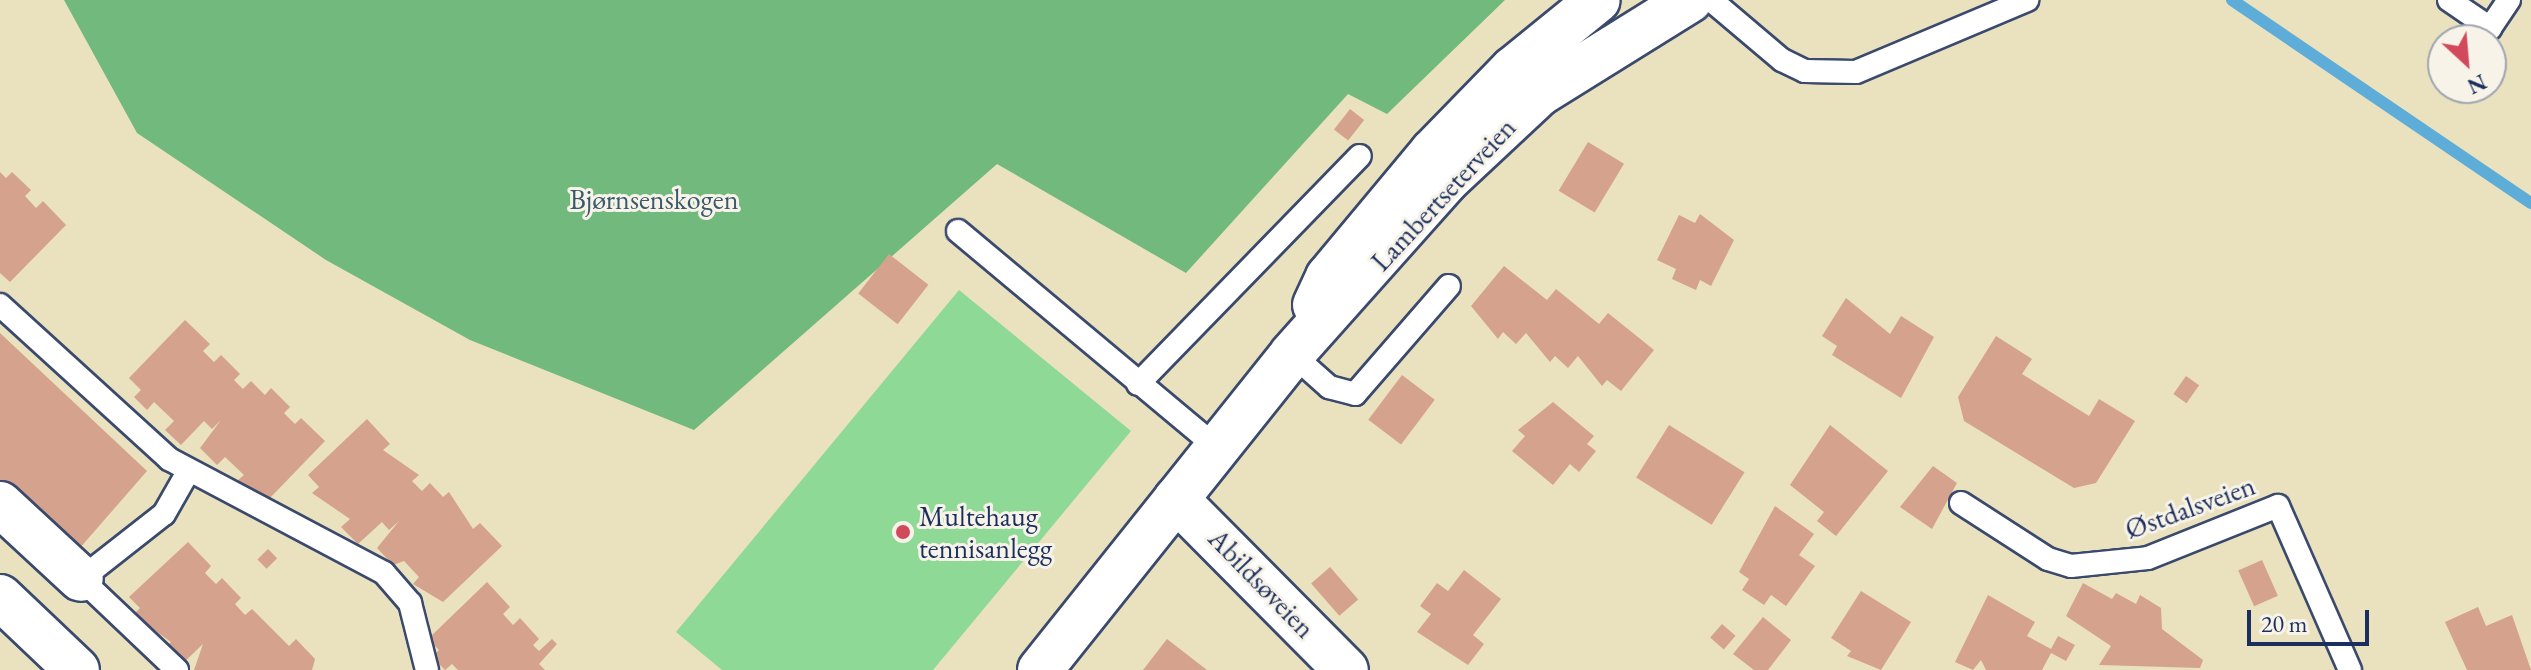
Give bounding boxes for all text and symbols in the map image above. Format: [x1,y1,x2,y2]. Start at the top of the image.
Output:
north arrow [2427,24,2507,104]
text: N [2463,67,2491,101]
street label: Lambertseterveien [1364,111,1522,277]
park label: Bjørnsenskogen [569,182,739,216]
street label: Østdalsveien [2121,468,2259,546]
place label: Multehaug tennisanlegg [919,499,1052,565]
street label: Abildsøveien [1202,521,1322,645]
marker: Multehaug tennisanlegg [894,523,912,541]
scale bar [2251,594,2373,644]
text: 20 m [2261,608,2308,639]

